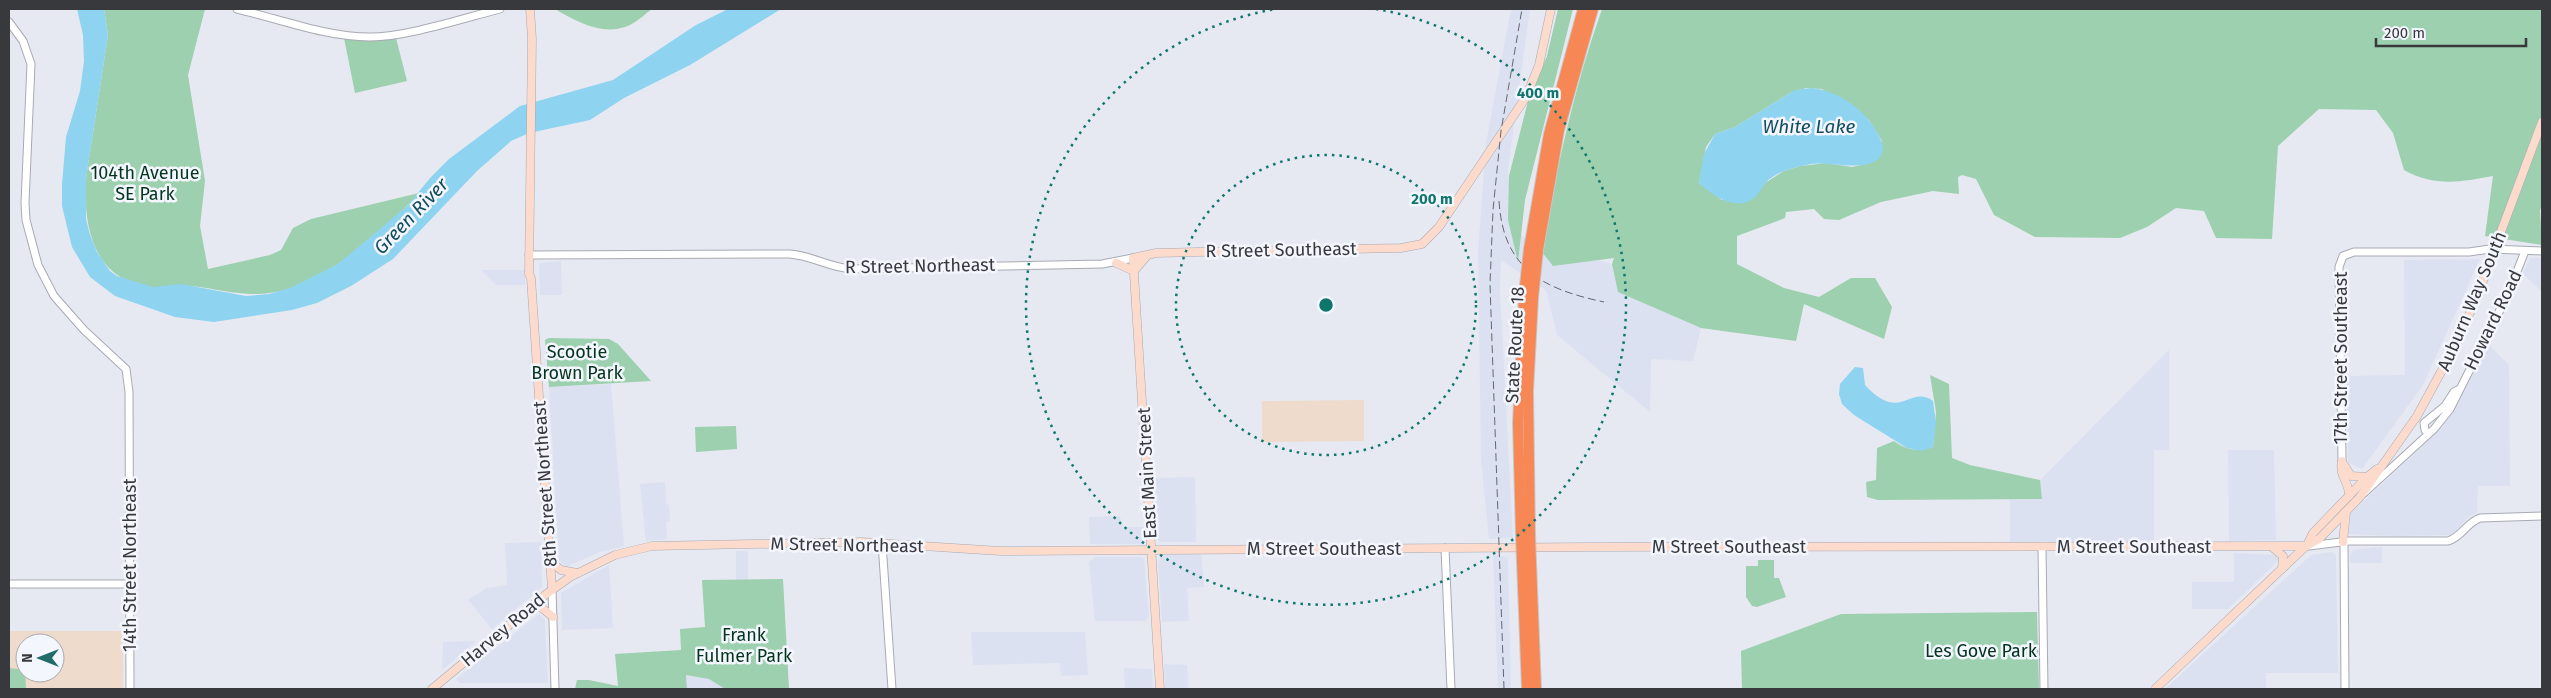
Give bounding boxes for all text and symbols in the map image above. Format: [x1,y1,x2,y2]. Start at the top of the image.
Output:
scale bar [2376,15,2526,47]
text: 200 m [2384,24,2425,42]
text: 400 m [1517,84,1559,102]
water label: White Lake [1763,115,1856,138]
park label: 104th Avenue SE Park [91,162,199,205]
water label: Green River [369,173,453,259]
text: 200 m [1411,190,1453,208]
street label: Auburn Way South [2433,228,2511,374]
street label: R Street Southeast [1205,238,1357,262]
street label: R Street Northeast [845,254,996,278]
street label: Howard Road [2459,266,2527,374]
street label: 17th Street Southeast [2330,271,2352,445]
street label: State Route 18 [1501,286,1529,404]
centre of rings [1317,296,1335,314]
park label: Scootie Brown Park [531,341,624,384]
street label: 8th Street Northeast [528,400,562,568]
street label: East Main Street [1133,406,1161,539]
street label: 14th Street Northeast [119,478,141,652]
street label: M Street Northeast [770,533,924,557]
street label: M Street Southeast [1652,536,1807,558]
street label: M Street Southeast [2057,536,2212,558]
street label: M Street Southeast [1247,538,1402,560]
street label: Harvey Road [457,589,549,671]
park label: Frank Fulmer Park [696,624,793,667]
north arrow [15,633,65,683]
park label: Les Gove Park [1925,640,2038,662]
text: N [19,653,36,663]

